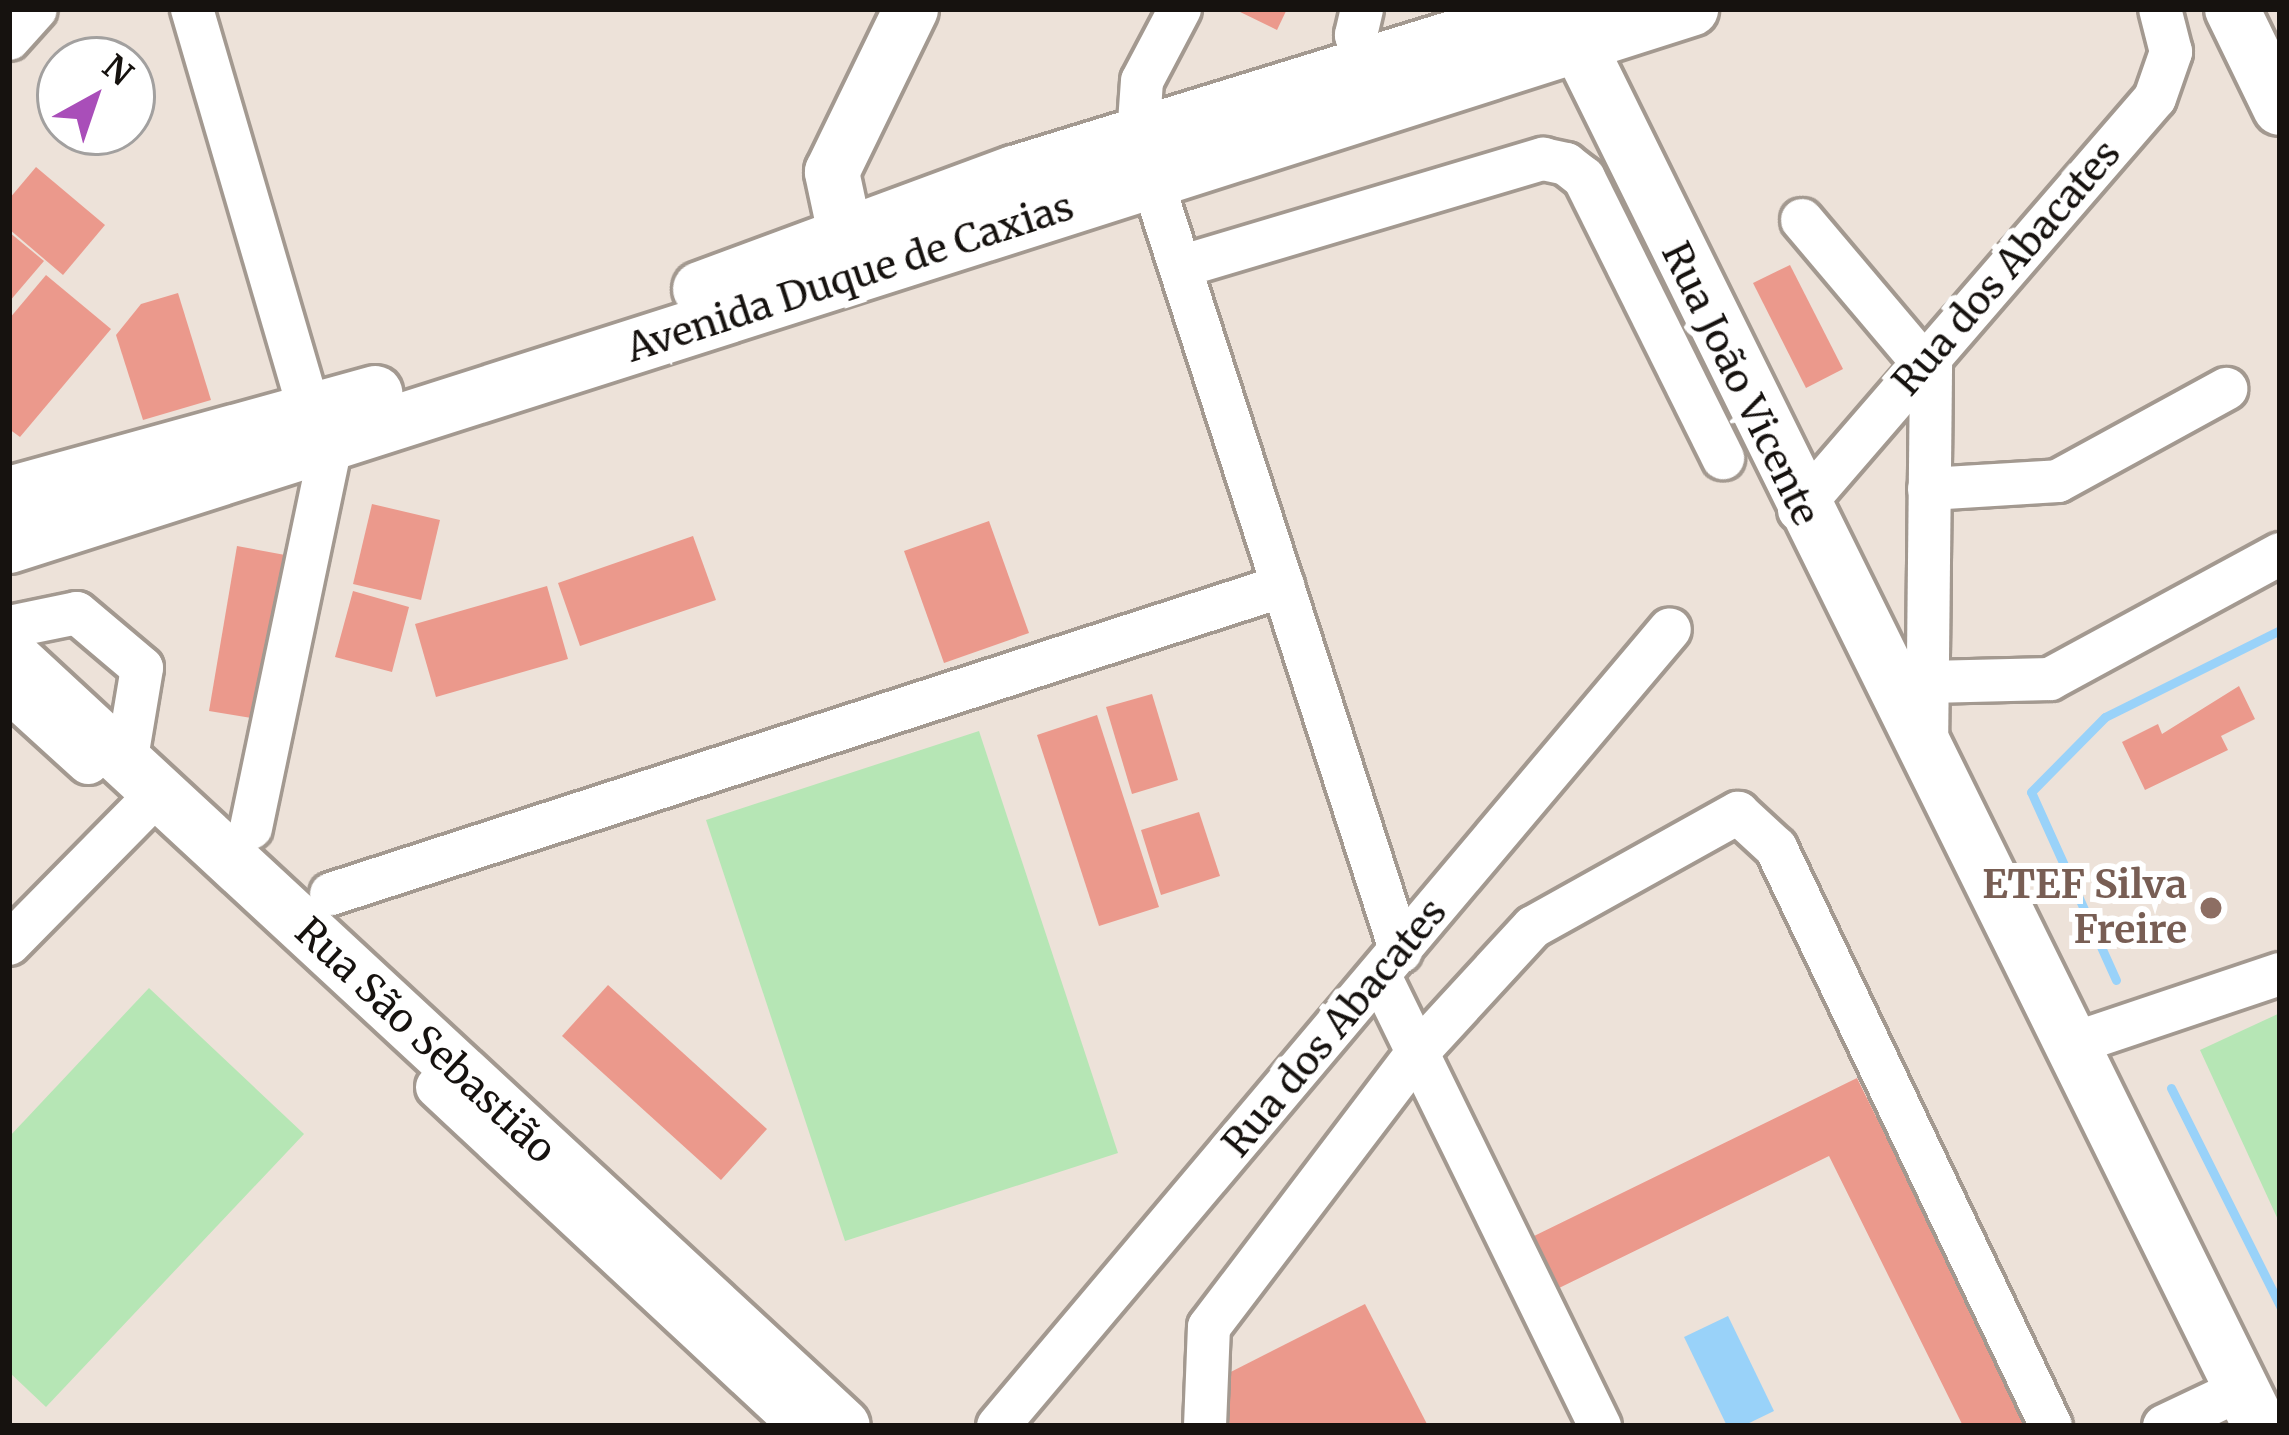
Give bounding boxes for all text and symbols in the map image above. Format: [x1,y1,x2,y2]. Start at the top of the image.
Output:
north arrow [36,36,156,156]
text: N [94,46,141,94]
street label: Rua dos Abacates [1884,131,2130,405]
street label: Avenida Duque de Caxias [621,184,1079,372]
street label: Rua João Vicente [1651,235,1829,533]
place label: ETEF Silva Freire [1982,863,2187,954]
street label: Rua dos Abacates [1213,889,1457,1167]
marker: ETEF Silva Freire [2198,895,2224,921]
street label: Rua São Sebastião [285,909,565,1173]

